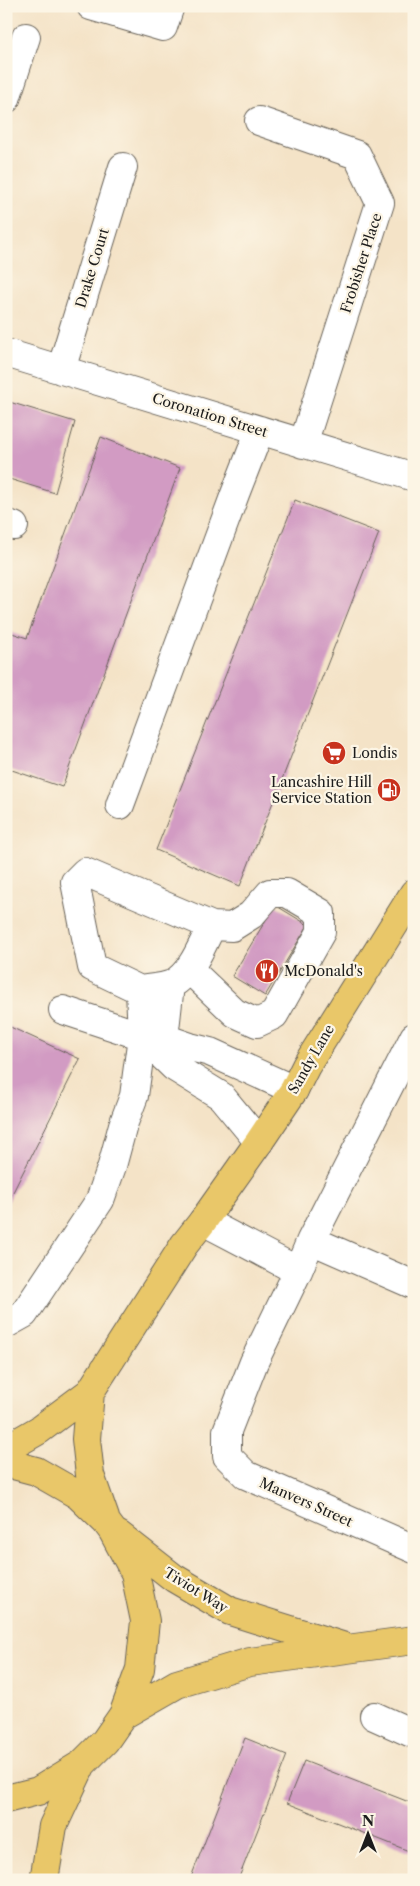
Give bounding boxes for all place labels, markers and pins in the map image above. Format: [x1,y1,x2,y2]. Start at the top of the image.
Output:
supermarket icon: Londis [321,740,347,766]
place label: Londis [352,744,397,762]
place label: Lancashire Hill Service Station [271,773,372,807]
fuel station icon: Lancashire Hill Service Station [376,777,402,803]
restaurant icon: McDonald's [254,958,280,984]
place label: McDonald's [284,962,363,980]

